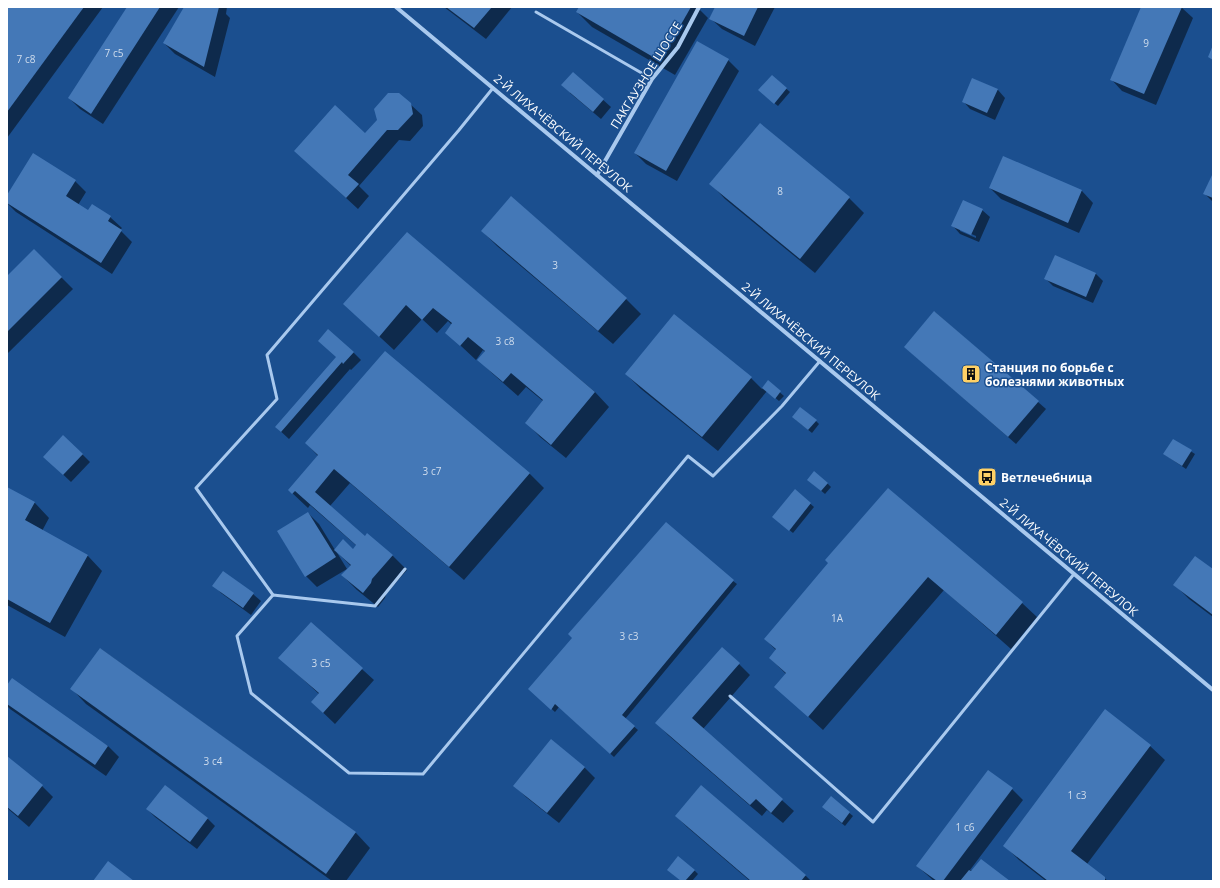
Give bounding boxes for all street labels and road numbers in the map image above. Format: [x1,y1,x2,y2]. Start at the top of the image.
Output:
street label: ПАКГАУЗНОЕ ШОССЕ [606,18,686,132]
street label: 2-Й ЛИХАЧЁВСКИЙ ПЕРЕУЛОК [490,70,636,196]
street label: 2-Й ЛИХАЧЁВСКИЙ ПЕРЕУЛОК [738,278,884,404]
street label: 2-Й ЛИХАЧЁВСКИЙ ПЕРЕУЛОК [996,494,1142,620]

